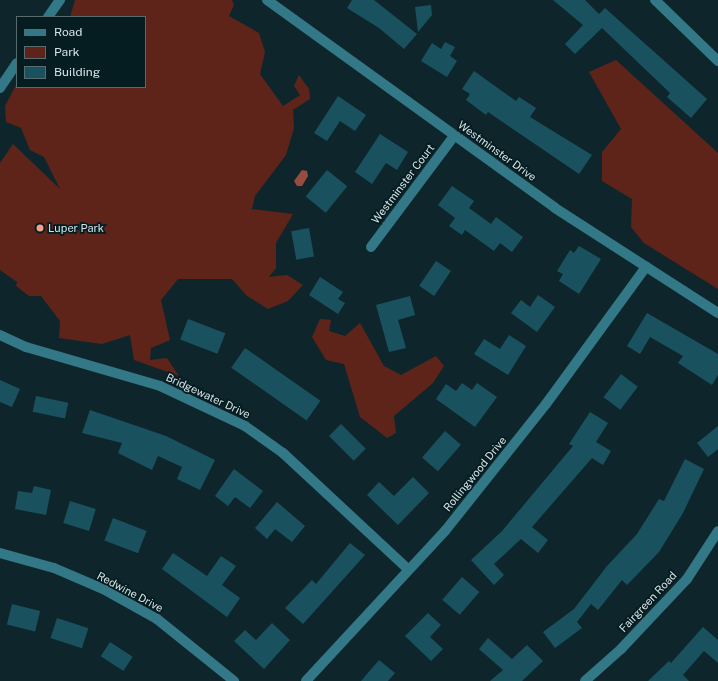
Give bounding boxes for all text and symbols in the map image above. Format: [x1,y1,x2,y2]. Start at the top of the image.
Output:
legend [16,16,146,88]
text: Road [54,25,82,39]
text: Park [54,45,80,59]
text: Building [54,65,100,79]
street label: Westminster Drive [455,118,539,184]
street label: Westminster Court [369,142,437,226]
place label: Luper Park [48,221,104,235]
marker: Luper Park [35,223,45,233]
street label: Bridgewater Drive [164,371,252,421]
street label: Rollingwood Drive [441,434,509,514]
street label: Redwine Drive [95,569,165,615]
street label: Fairgreen Road [617,569,679,635]

